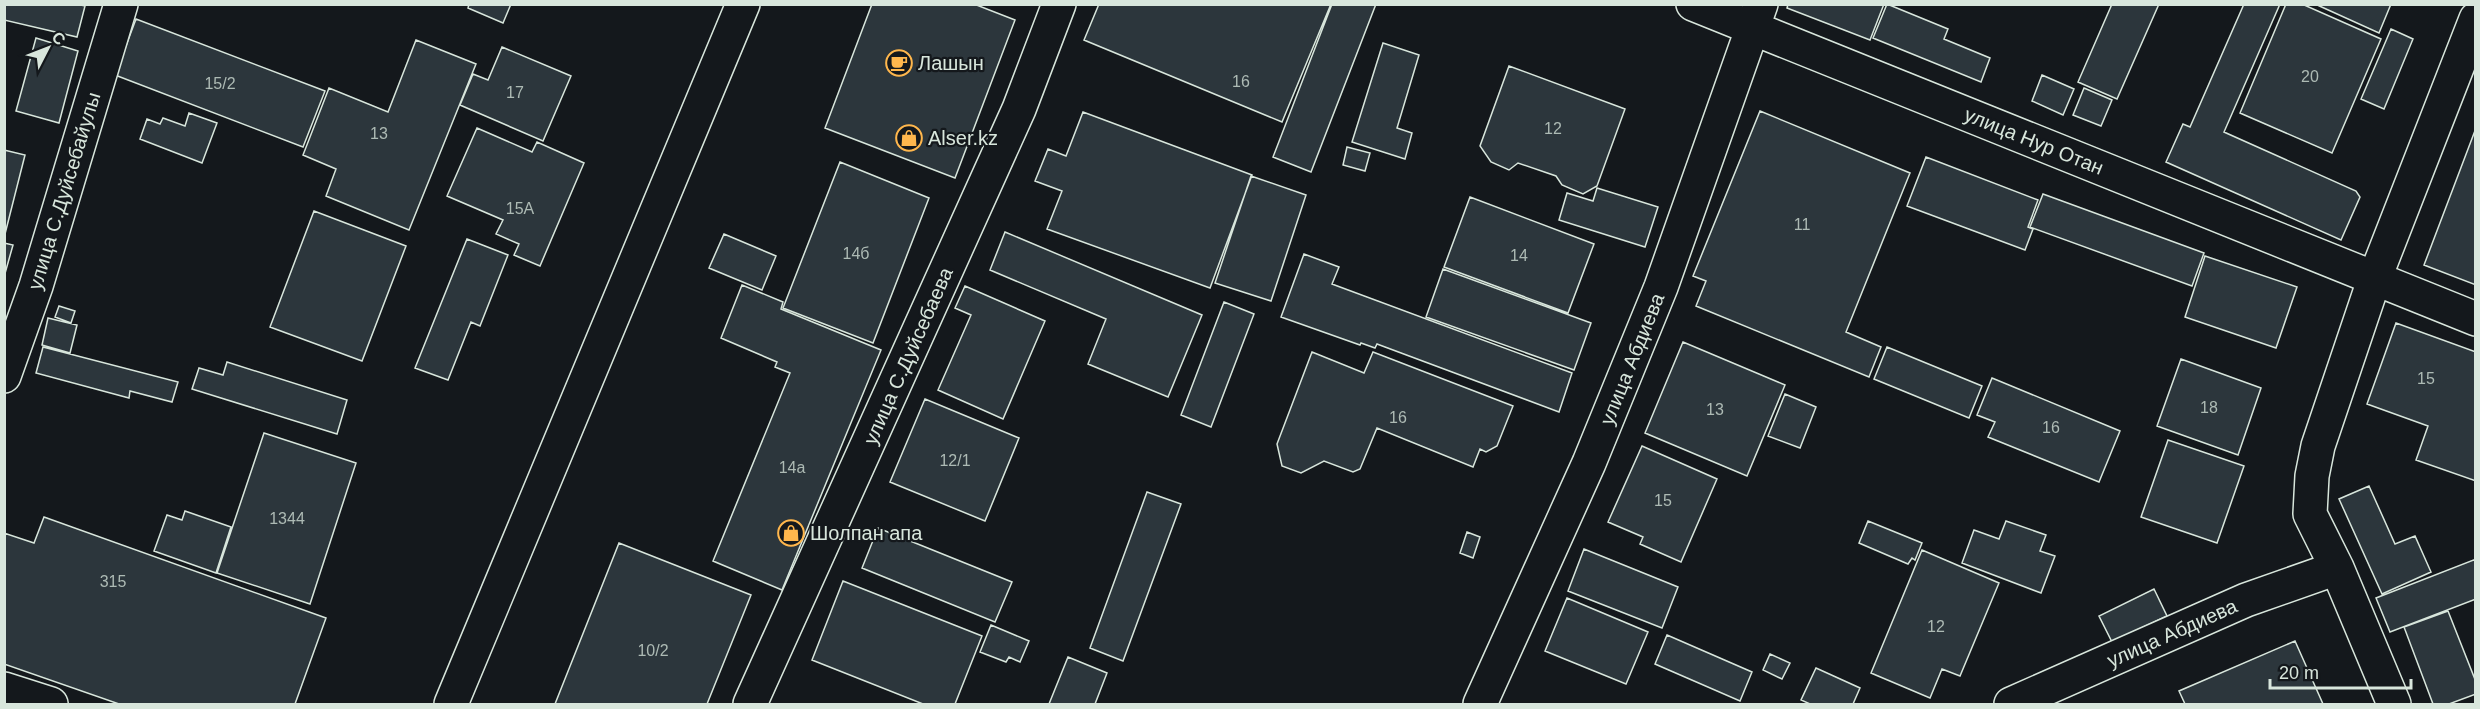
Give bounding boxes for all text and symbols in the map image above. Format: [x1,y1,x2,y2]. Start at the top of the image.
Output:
north arrow [18,18,78,78]
text: С [49,28,69,49]
cafe icon: Лашын [884,48,914,78]
place label: Лашын [918,52,984,74]
house number: 20 [2301,68,2319,85]
house number: 16 [1232,73,1250,90]
house number: 15/2 [204,75,236,92]
house number: 17 [506,84,524,101]
street label: улица С.Дуйсебайулы [23,90,105,292]
street label: улица Нур Отан [1961,103,2107,179]
house number: 12 [1544,120,1562,137]
shop icon: Alser.kz [894,123,924,153]
house number: 13 [370,125,388,142]
place label: Alser.kz [928,127,998,149]
house number: 15А [506,200,535,217]
house number: 11 [1794,216,1810,233]
house number: 14б [843,245,869,262]
house number: 14 [1510,247,1528,264]
street label: улица С.Дуйсебаева [859,263,957,448]
street label: улица Абдиева [1596,289,1669,428]
house number: 15 [2417,370,2435,387]
house number: 18 [2200,399,2218,416]
house number: 13 [1706,401,1724,418]
house number: 16 [1389,409,1407,426]
house number: 16 [2042,419,2060,436]
house number: 12/1 [939,452,971,469]
house number: 14а [779,459,805,476]
house number: 15 [1654,492,1672,509]
house number: 1344 [269,510,305,527]
shop icon: Шолпан апа [776,518,806,548]
place label: Шолпан апа [810,522,923,544]
house number: 315 [100,573,126,590]
street label: улица Абдиева [2104,594,2241,672]
house number: 12 [1927,618,1945,635]
house number: 10/2 [637,642,669,659]
scale bar [2270,652,2411,690]
text: 20 m [2279,663,2319,683]

